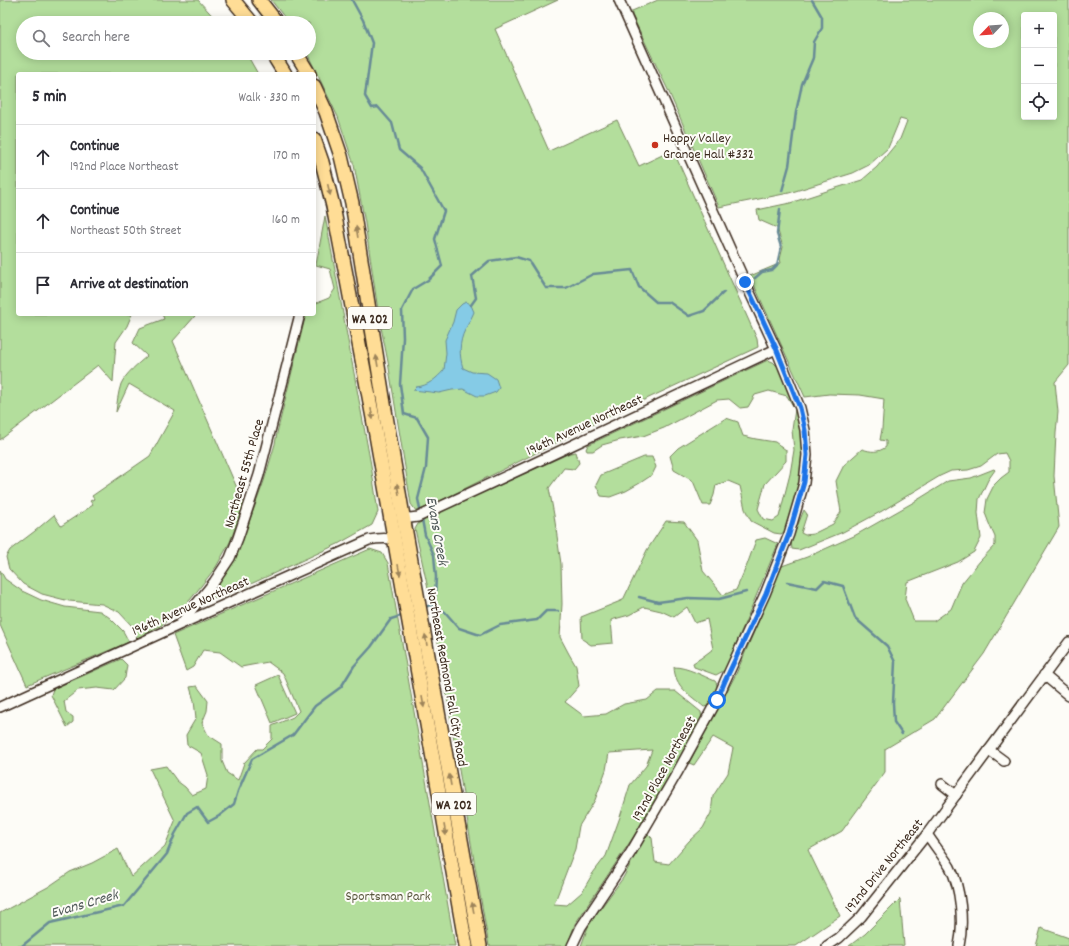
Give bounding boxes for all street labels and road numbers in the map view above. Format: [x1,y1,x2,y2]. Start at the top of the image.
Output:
road number: WA 202 [348,307,392,329]
street label: 196th Avenue Northeast [523,390,646,462]
street label: Northeast 55th Place [220,417,270,530]
street label: 196th Avenue Northeast [129,572,253,642]
street label: Northeast Redmond Fall City Road [420,587,472,768]
street label: 192nd Place Northeast [628,713,702,825]
road number: WA 202 [432,793,476,815]
street label: 192nd Drive Northeast [840,815,929,918]

